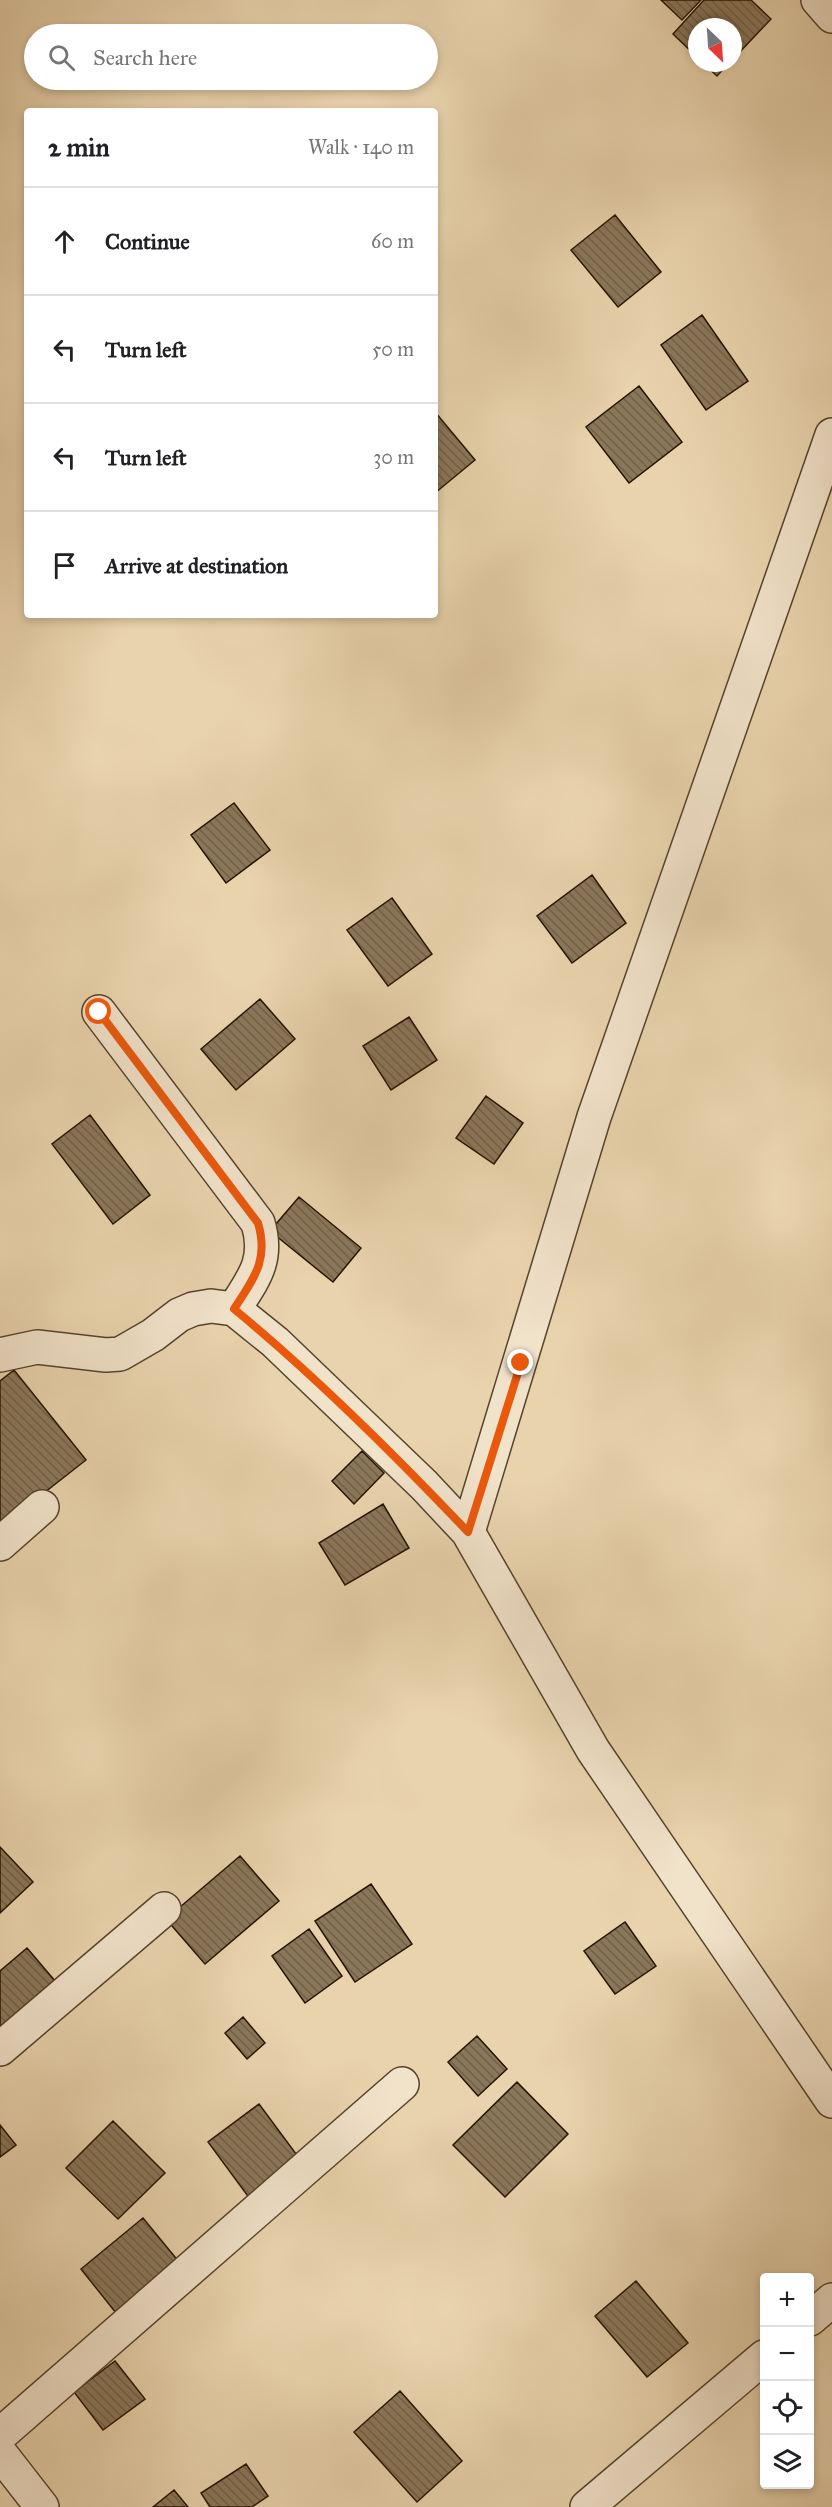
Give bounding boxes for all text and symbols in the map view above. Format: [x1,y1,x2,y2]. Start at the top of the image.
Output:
north arrow [688,18,742,72]
search box [24,24,438,90]
icon: search [45,41,78,74]
text: Search here [93,44,197,71]
text: 2 min [48,131,109,163]
text: Walk · 140 m [308,135,414,159]
icon: ahead [48,225,81,258]
text: Continue [105,228,190,255]
text: 60 m [371,229,414,253]
icon: left [48,333,81,366]
text: Turn left [105,336,187,363]
text: 50 m [372,337,414,361]
icon: left [48,441,81,474]
text: Turn left [105,444,187,471]
text: 30 m [373,445,414,469]
icon: arrive [48,549,81,582]
text: Arrive at destination [105,552,288,579]
route start [85,998,111,1024]
route end [507,1349,533,1375]
map controls [760,2273,814,2489]
button: + [760,2273,814,2327]
button: − [760,2327,814,2381]
button: locate [760,2381,814,2435]
button: layers [760,2435,814,2489]

